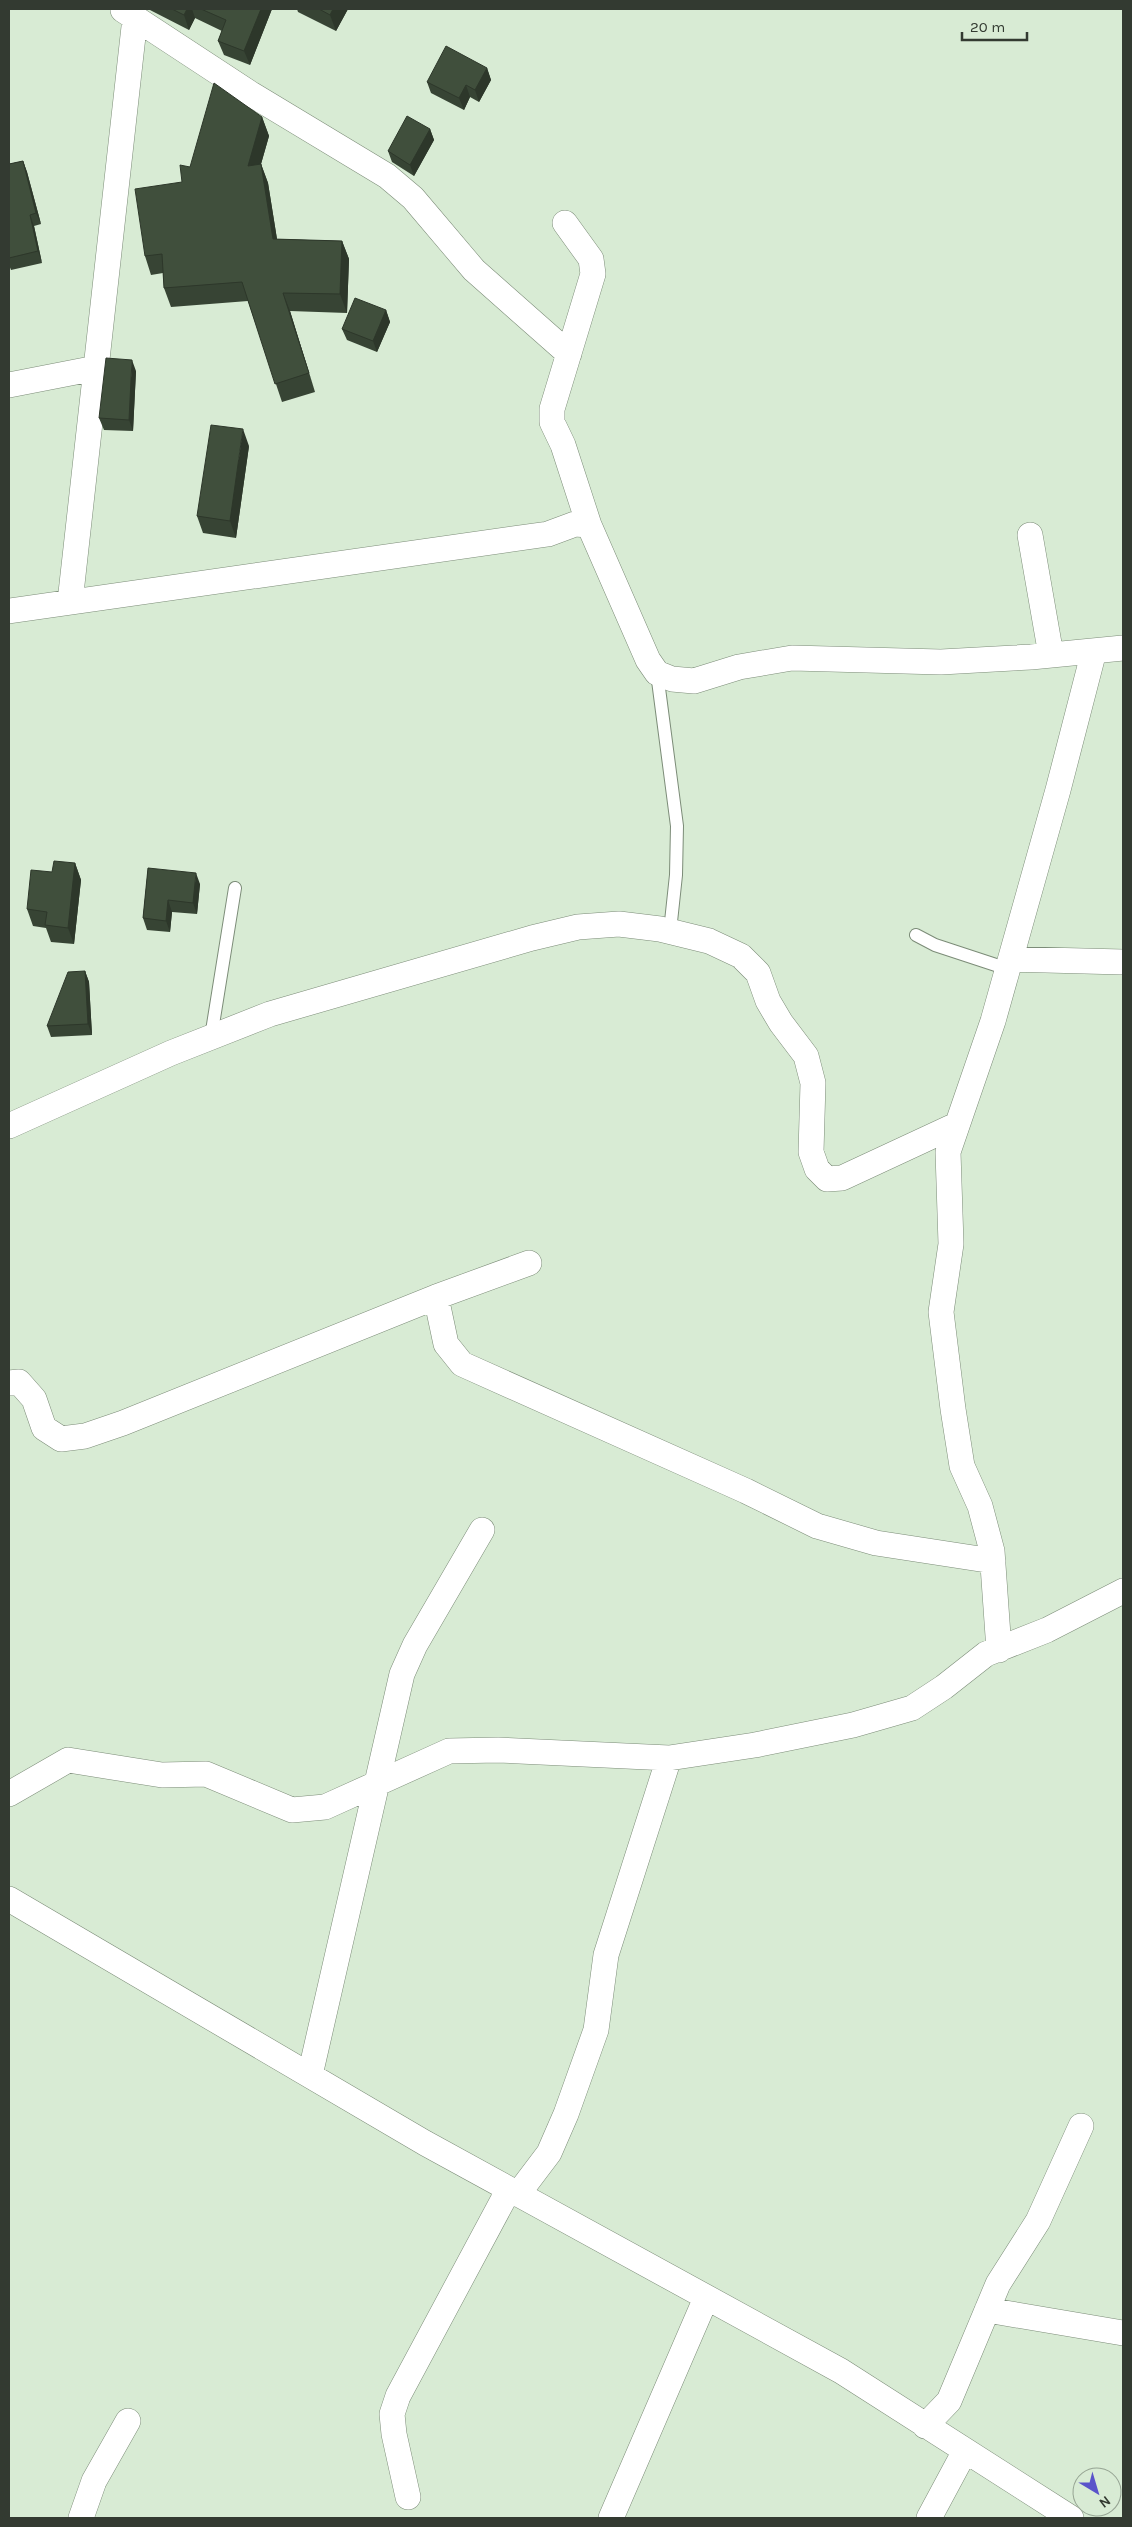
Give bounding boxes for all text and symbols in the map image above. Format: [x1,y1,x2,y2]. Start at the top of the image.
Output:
scale bar [962,10,1027,42]
text: 20 m [970,18,1005,36]
north arrow [1072,2467,1122,2517]
text: N [1096,2492,1114,2512]

